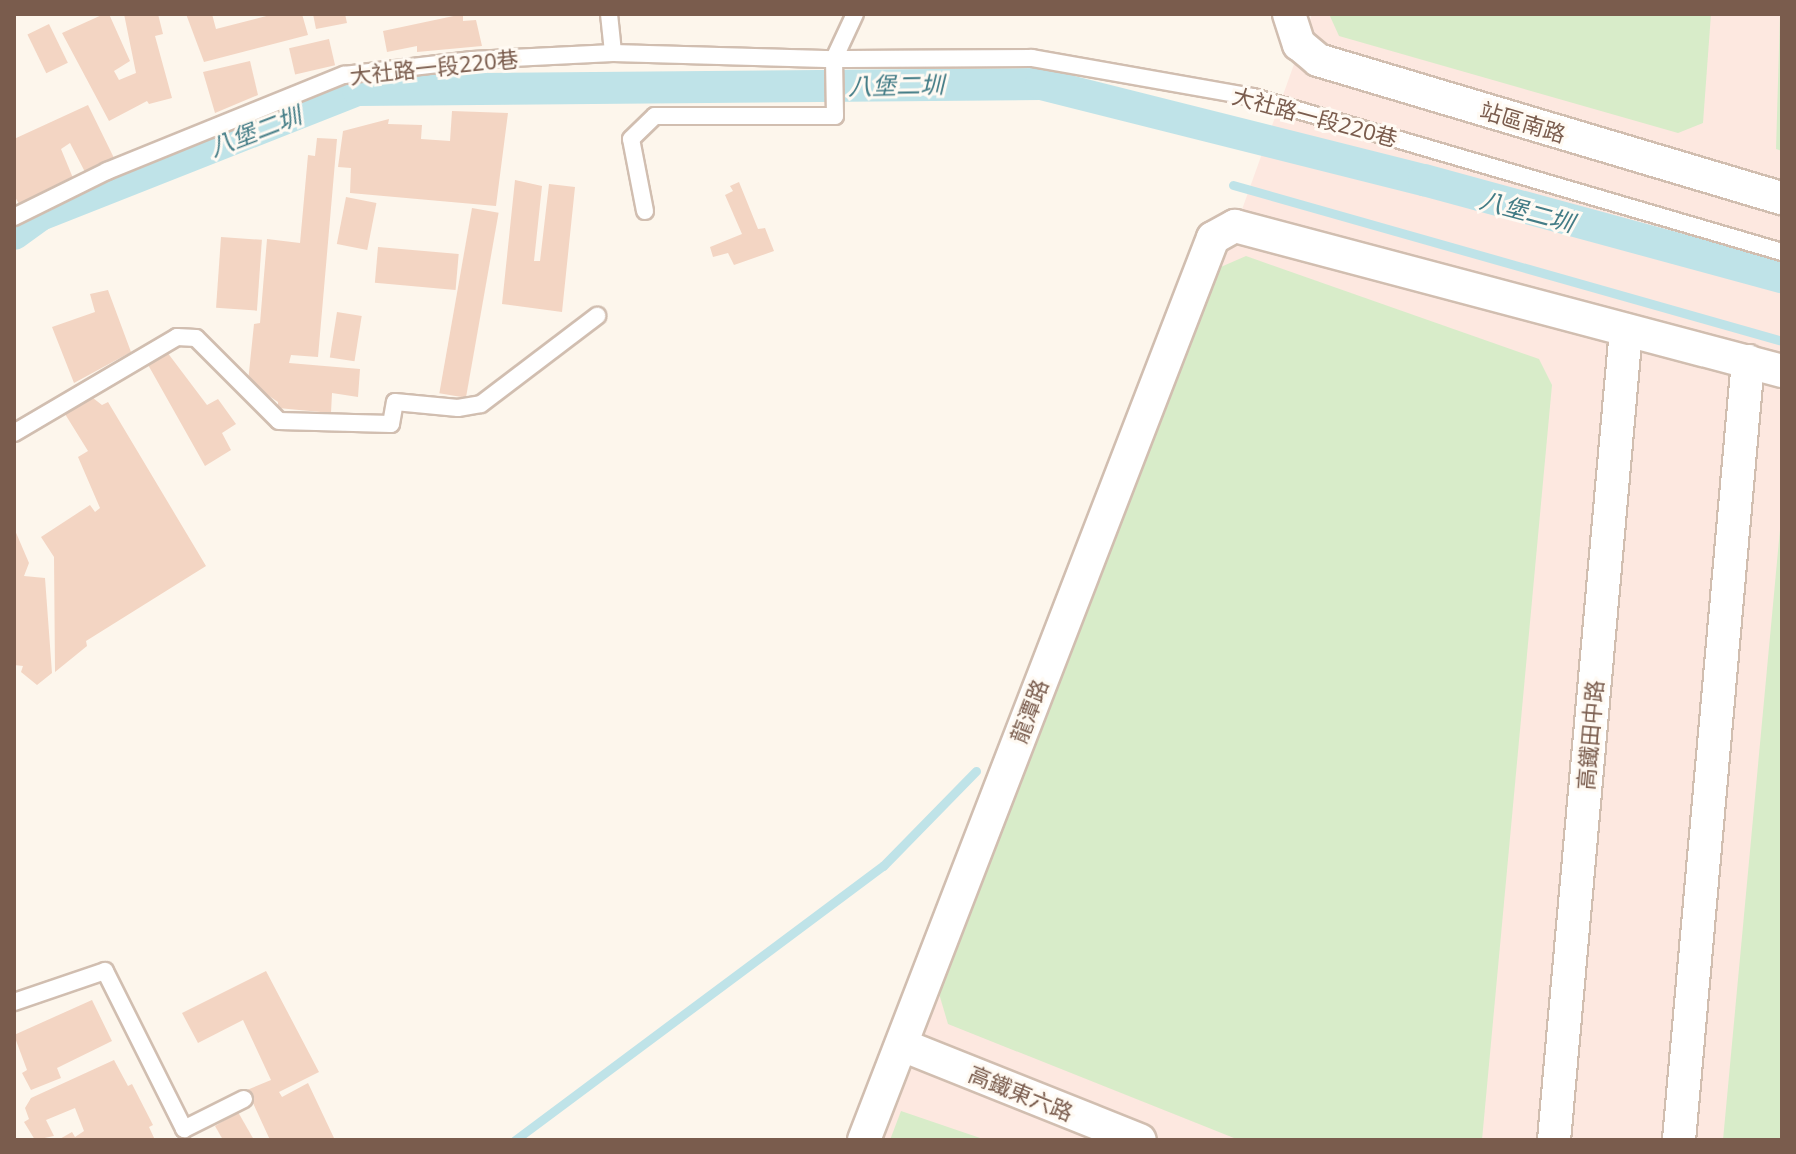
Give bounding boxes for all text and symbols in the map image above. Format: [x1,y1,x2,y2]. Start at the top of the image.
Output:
street label: 大社路一段220巷 [348,45,520,89]
water label: 八堡二圳 [848,70,944,100]
street label: 大社路一段220巷 [1230,82,1400,152]
street label: 站區南路 [1477,97,1569,147]
water label: 八堡二圳 [205,100,305,162]
water label: 八堡二圳 [1477,185,1577,237]
street label: 龍潭路 [1005,675,1053,747]
street label: 高鐵田中路 [1572,679,1608,791]
street label: 高鐵東六路 [965,1060,1077,1126]

